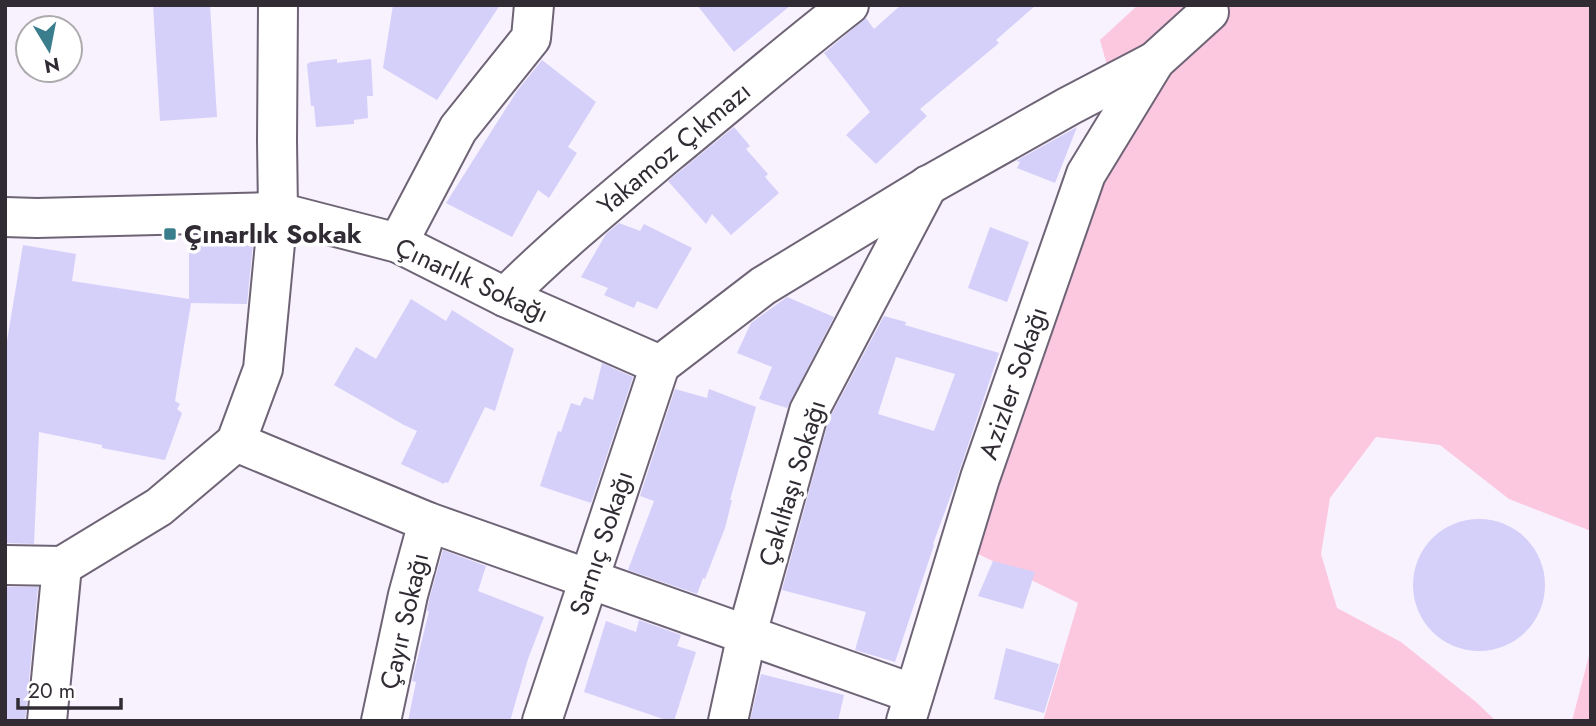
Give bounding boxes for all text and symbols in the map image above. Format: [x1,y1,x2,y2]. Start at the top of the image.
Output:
north arrow [14,14,84,84]
text: N [42,51,62,80]
street label: Yakamoz Çıkmazı [589,72,759,224]
place label: Çınarlık Sokak [184,215,362,253]
marker: Çınarlık Sokak [162,226,178,242]
street label: Çınarlık Sokağı [389,228,555,332]
street label: Azizler Sokağı [969,302,1057,464]
street label: Çakıltaşı Sokağı [749,395,835,571]
street label: Sarnıç Sokağı [560,466,642,620]
street label: Çayır Sokağı [370,549,438,693]
scale bar [18,666,121,710]
text: 20 m [28,676,75,706]

